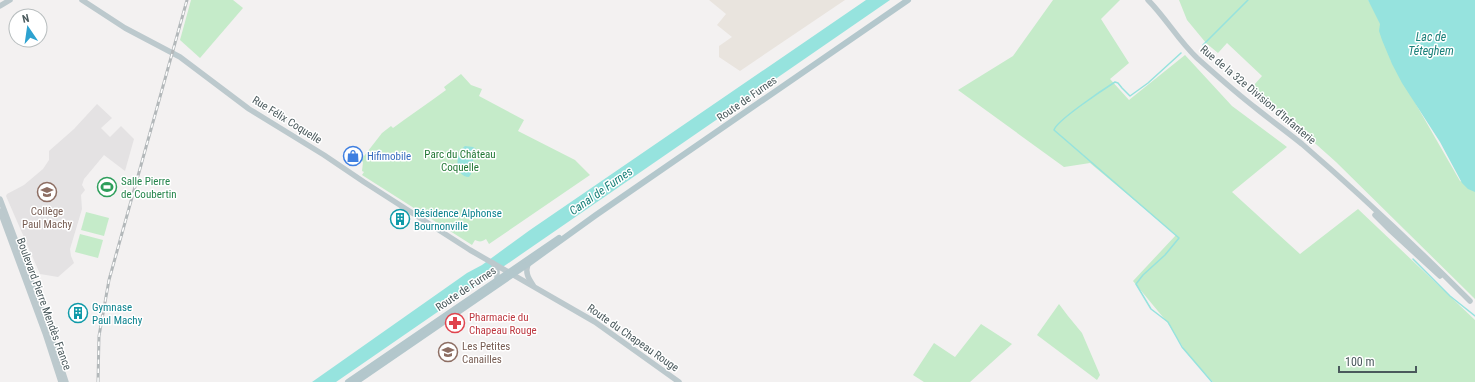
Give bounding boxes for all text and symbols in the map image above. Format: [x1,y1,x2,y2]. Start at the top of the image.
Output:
north arrow [8,8,48,48]
text: N [21,12,31,26]
water label: Lac de Téteghem [1408,30,1454,58]
street label: Rue de la 32e Division d'Infanterie [1198,43,1318,147]
street label: Route de Furnes [715,74,779,124]
street label: Rue Félix Coquelle [250,93,324,147]
shop icon: Hifimobile [342,145,364,167]
park label: Parc du Château Coquelle [424,148,496,174]
place label: Hifimobile [367,150,411,163]
water label: Canal de Furnes [567,164,635,218]
place label: Salle Pierre de Coubertin [121,175,177,201]
sports icon: Salle Pierre de Coubertin [96,176,118,198]
school or university icon: Collège Paul Machy [36,181,58,203]
place label: Collège Paul Machy [22,205,73,231]
place label: Résidence Alphonse Bournonville [414,207,502,233]
building icon: Résidence Alphonse Bournonville [389,208,411,230]
street label: Boulevard Pierre Mendès France [14,236,74,372]
street label: Route de Furnes [433,264,499,314]
place label: Gymnase Paul Machy [92,301,143,327]
building icon: Gymnase Paul Machy [67,302,89,324]
street label: Route du Chapeau Rouge [585,302,681,374]
place label: Pharmacie du Chapeau Rouge [469,311,537,337]
pharmacy icon: Pharmacie du Chapeau Rouge [444,312,466,334]
place label: Les Petites Canailles [462,340,510,366]
school or university icon: Les Petites Canailles [437,341,459,363]
scale bar [1339,348,1416,374]
text: 100 m [1345,355,1375,369]

